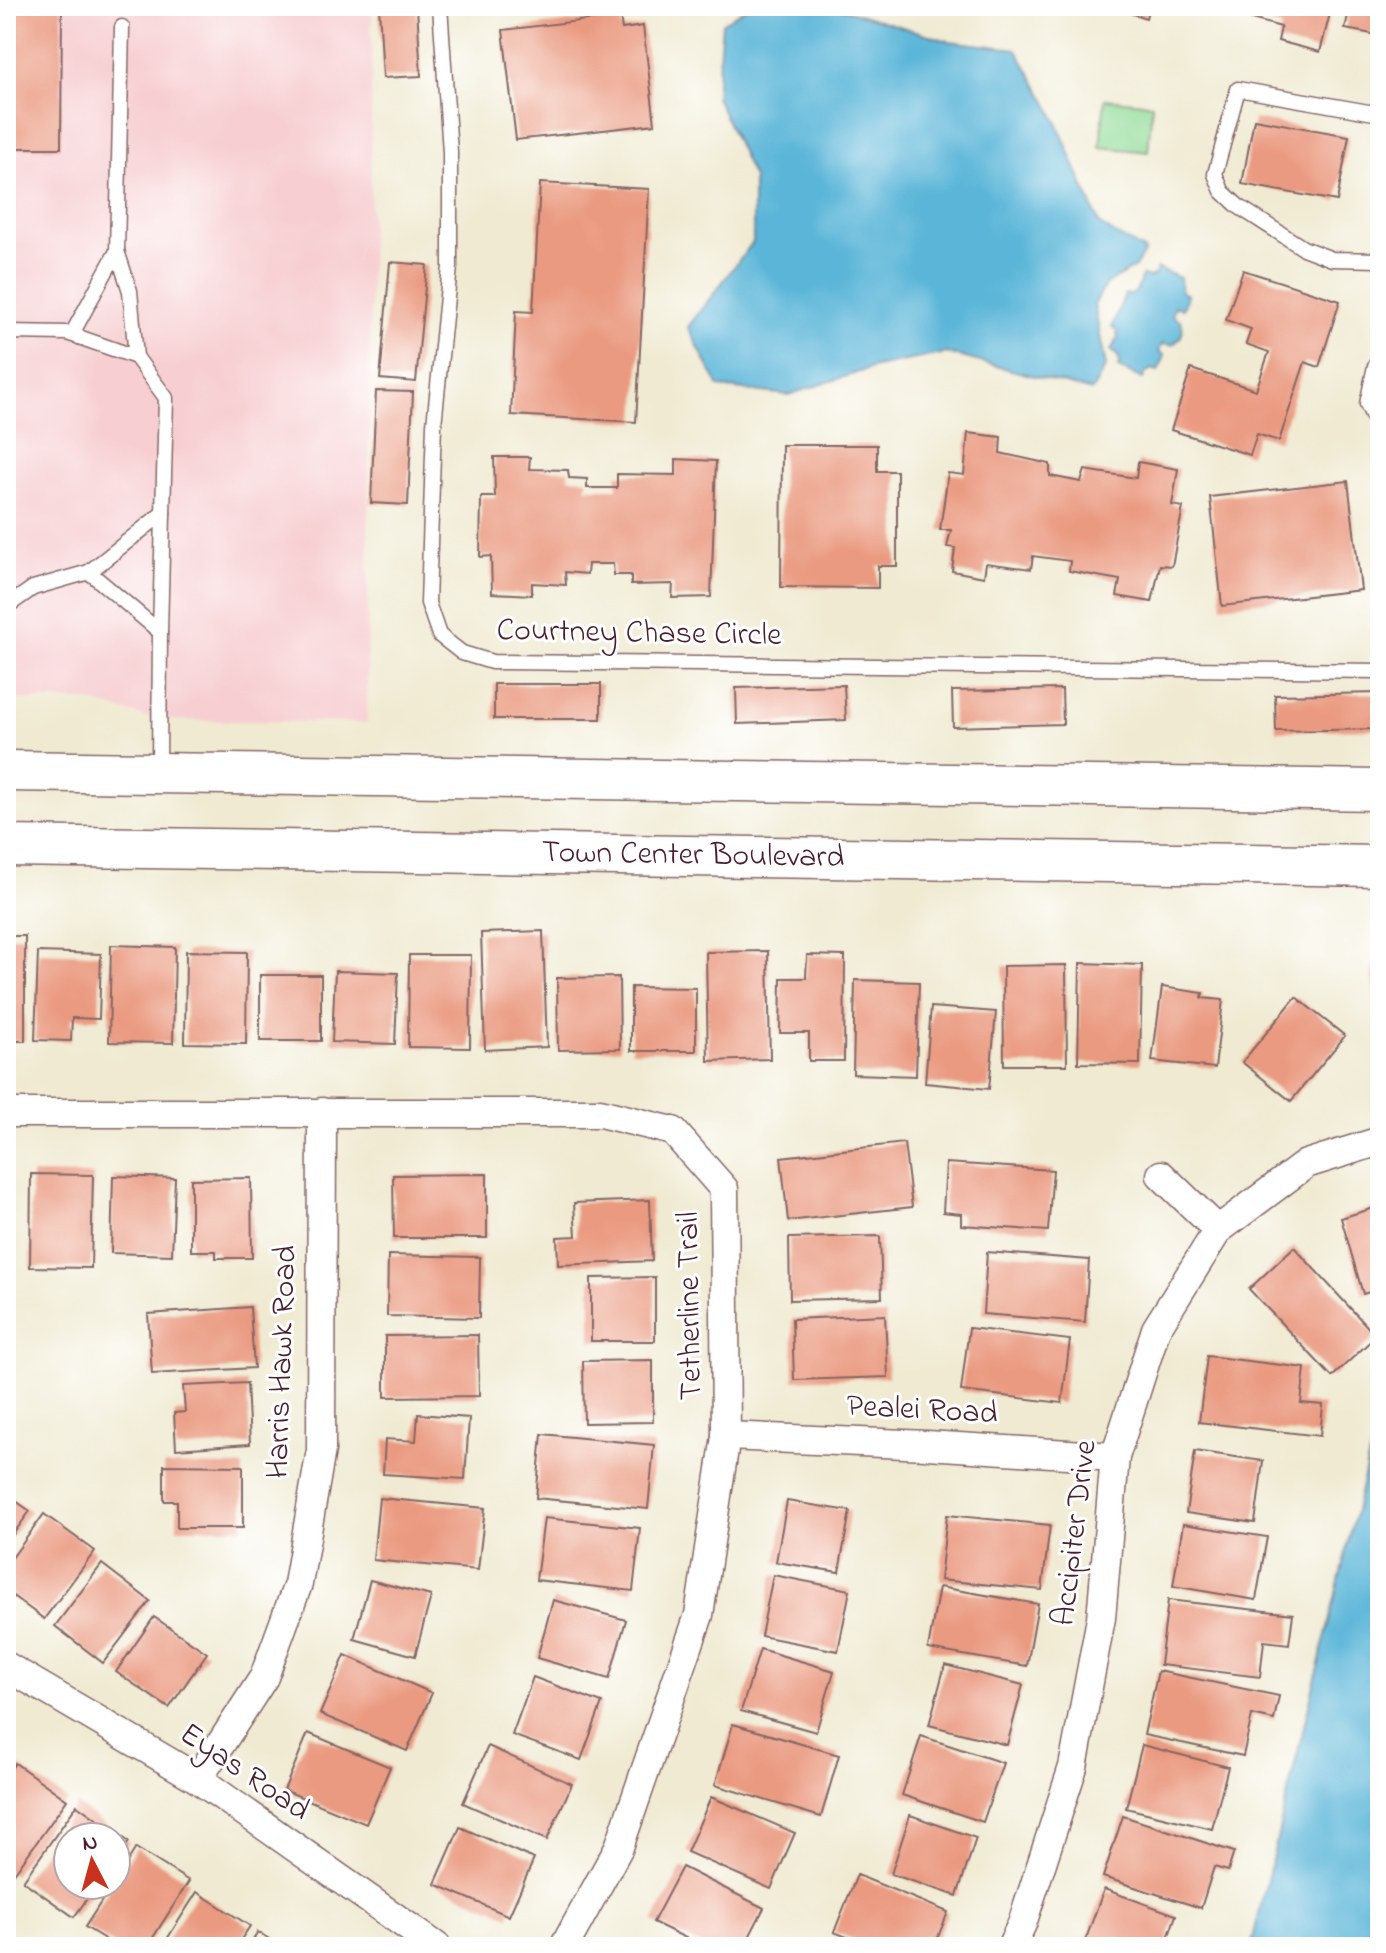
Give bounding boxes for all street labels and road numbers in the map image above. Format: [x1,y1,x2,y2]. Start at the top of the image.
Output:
street label: Courtney Chase Circle [496,608,782,660]
street label: Town Center Boulevard [541,830,845,882]
street label: Tetherline Trail [666,1211,716,1401]
street label: Harris Hawk Road [255,1244,311,1480]
street label: Pealei Road [845,1384,999,1438]
street label: Accipiter Drive [1041,1437,1111,1629]
street label: Eyas Road [169,1712,319,1834]

